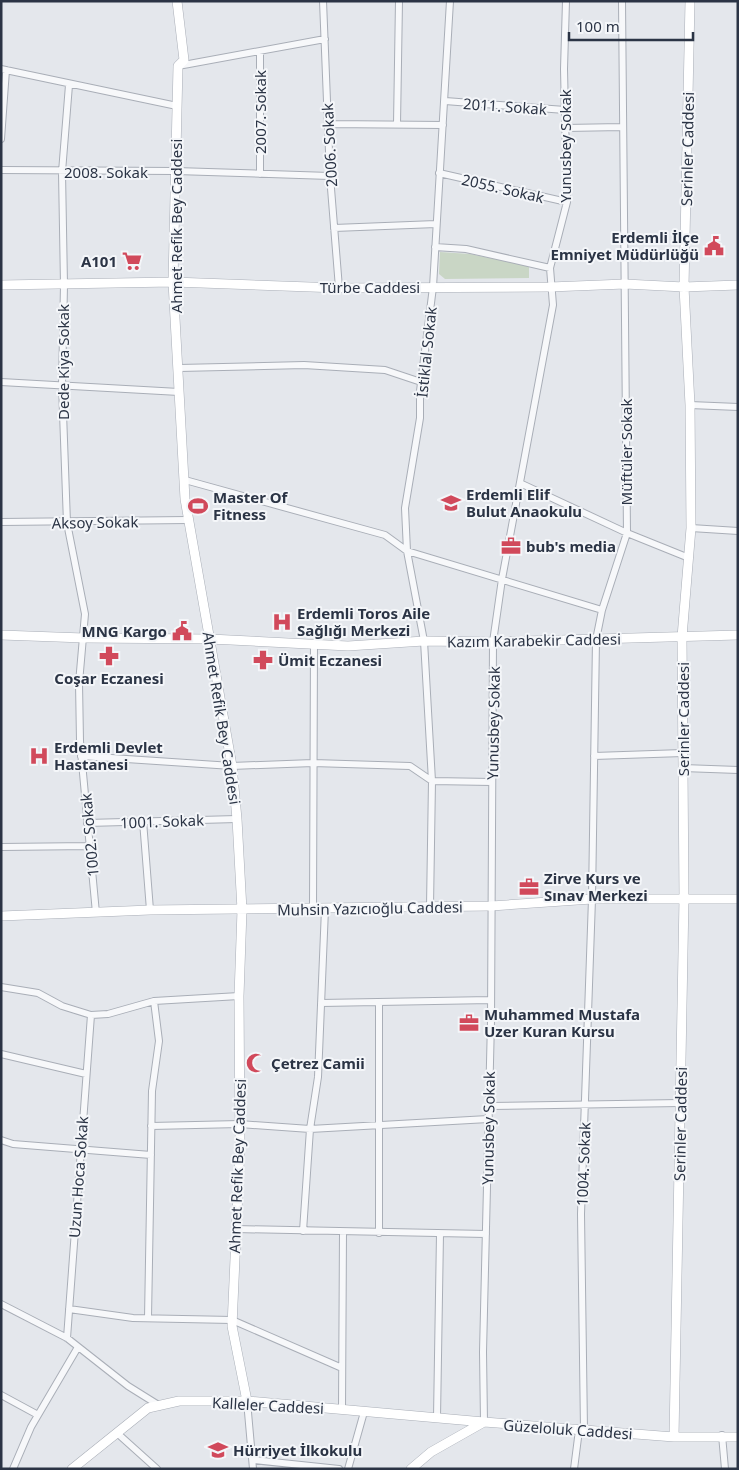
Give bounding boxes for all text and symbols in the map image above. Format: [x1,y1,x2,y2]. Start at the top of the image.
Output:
scale bar [569,10,693,42]
text: 100 m [576,16,620,36]
street label: 2007. Sokak [250,70,270,154]
street label: Yunusbey Sokak [555,89,575,203]
street label: Serinler Caddesi [676,92,698,206]
street label: 2011. Sokak [462,93,548,119]
street label: 2006. Sokak [317,103,341,187]
street label: Ahmet Refik Bey Caddesi [166,139,186,313]
street label: 2008. Sokak [64,162,148,182]
street label: 2055. Sokak [460,169,546,207]
place label: Erdemli İlçe Emniyet Müdürlüğü [551,227,699,264]
public building icon: Erdemli İlçe Emniyet Müdürlüğü [703,235,725,257]
supermarket icon: A101 [121,250,143,272]
place label: A101 [81,251,117,271]
street label: Türbe Caddesi [320,277,420,297]
street label: Dede Kiya Sokak [53,304,73,420]
street label: İstiklal Sokak [411,306,441,398]
street label: Müftüler Sokak [616,399,636,505]
place label: Erdemli Elif Bulut Anaokulu [466,484,582,521]
place label: Master Of Fitness [213,487,289,524]
school or university icon: Erdemli Elif Bulut Anaokulu [440,492,462,514]
sports icon: Master Of Fitness [187,495,209,517]
street label: Aksoy Sokak [51,511,139,533]
office icon: bub's media [500,535,522,557]
place label: bub's media [526,536,616,556]
place label: Erdemli Toros Aile Sağlığı Merkezi [297,603,430,640]
hospital icon: Erdemli Toros Aile Sağlığı Merkezi [271,611,293,633]
public building icon: MNG Kargo [171,620,193,642]
place label: MNG Kargo [82,621,167,641]
street label: Kazım Karabekir Caddesi [447,628,621,652]
street label: Ahmet Refik Bey Caddesi [198,630,246,806]
pharmacy icon: Coşar Eczanesi [98,645,120,667]
pharmacy icon: Ümit Eczanesi [252,649,274,671]
place label: Ümit Eczanesi [278,650,382,670]
street label: Serinler Caddesi [673,662,693,776]
street label: Yunusbey Sokak [482,666,504,780]
place label: Coşar Eczanesi [54,668,164,688]
place label: Erdemli Devlet Hastanesi [54,737,163,774]
hospital icon: Erdemli Devlet Hastanesi [28,745,50,767]
street label: 1002. Sokak [75,792,103,878]
street label: 1001. Sokak [120,810,204,832]
place label: Zirve Kurs ve Sınav Merkezi [544,868,648,905]
office icon: Zirve Kurs ve Sınav Merkezi [518,876,540,898]
street label: Muhsin Yazıcıoğlu Caddesi [277,896,463,920]
place label: Muhammed Mustafa Uzer Kuran Kursu [484,1004,640,1041]
office icon: Muhammed Mustafa Uzer Kuran Kursu [458,1012,480,1034]
mosque icon: Çetrez Camii [245,1052,267,1074]
place label: Çetrez Camii [271,1053,365,1073]
street label: Serinler Caddesi [669,1067,691,1181]
street label: Yunusbey Sokak [477,1071,499,1185]
street label: Ahmet Refik Bey Caddesi [224,1078,250,1254]
street label: Uzun Hoca Sokak [64,1115,92,1239]
street label: 1004. Sokak [572,1122,594,1206]
street label: Kalleler Caddesi [211,1392,325,1418]
street label: Güzeloluk Caddesi [503,1415,633,1443]
school or university icon: Hürriyet İlkokulu [207,1439,229,1461]
place label: Hürriyet İlkokulu [233,1440,362,1460]

